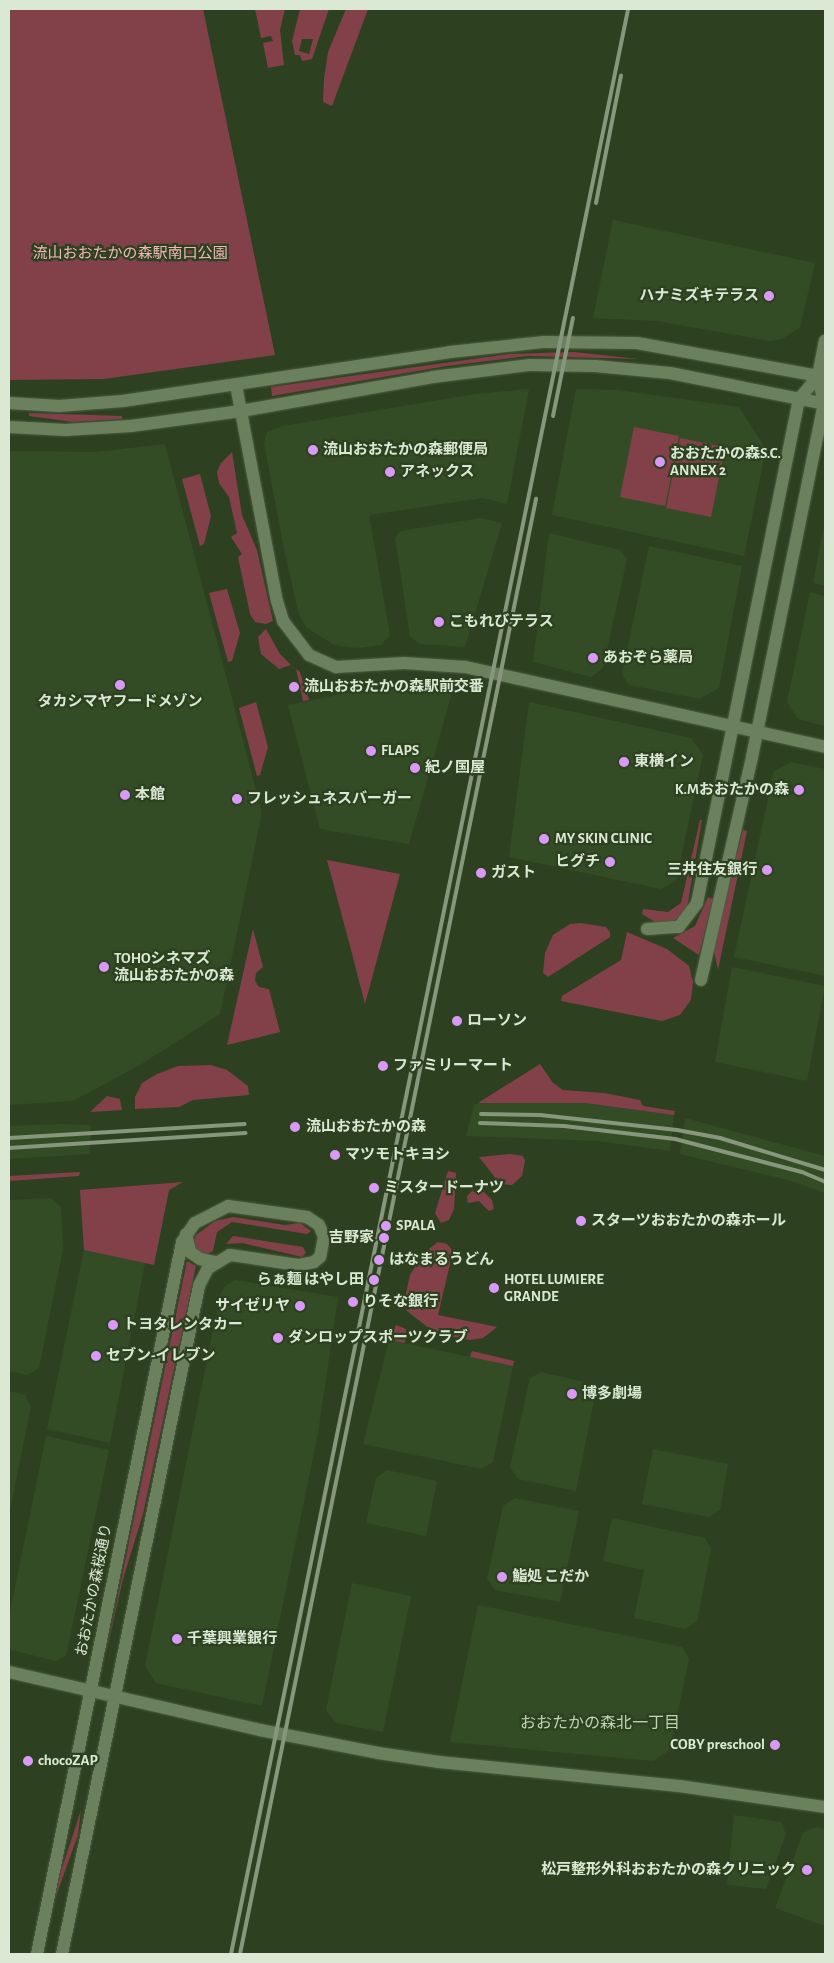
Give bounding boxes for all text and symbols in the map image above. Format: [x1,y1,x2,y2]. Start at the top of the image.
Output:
park label: 流山おおたかの森駅南口公園 [33,245,227,263]
place label: ハナミズキテラス [639,287,759,305]
marker: ハナミズキテラス [763,290,775,302]
place label: 流山おおたかの森郵便局 [323,441,488,459]
marker: 流山おおたかの森郵便局 [307,444,319,456]
place label: おおたかの森S.C. ANNEX 2 [670,444,781,479]
marker: おおたかの森S.C. ANNEX 2 [654,456,666,468]
place label: アネックス [400,463,475,481]
marker: アネックス [384,466,396,478]
place label: こもれびテラス [449,613,554,631]
marker: こもれびテラス [433,616,445,628]
place label: あおぞら薬局 [603,649,693,667]
marker: あおぞら薬局 [587,652,599,664]
place label: 流山おおたかの森駅前交番 [304,678,484,696]
marker: タカシマヤフードメゾン [114,679,126,691]
marker: 流山おおたかの森駅前交番 [288,681,300,693]
place label: タカシマヤフードメゾン [38,693,202,711]
place label: FLAPS [381,742,419,760]
marker: FLAPS [365,745,377,757]
place label: 東横イン [634,753,694,771]
marker: 東横イン [618,756,630,768]
place label: 紀ノ国屋 [425,759,485,777]
marker: 紀ノ国屋 [409,762,421,774]
place label: K.Mおおたかの森 [675,781,789,799]
marker: K.Mおおたかの森 [793,784,805,796]
place label: 本館 [135,786,165,804]
marker: 本館 [119,789,131,801]
place label: フレッシュネスバーガー [247,790,412,808]
marker: フレッシュネスバーガー [231,793,243,805]
place label: MY SKIN CLINIC [555,830,652,848]
marker: MY SKIN CLINIC [537,832,551,846]
place label: ヒグチ [555,853,600,871]
marker: ヒグチ [604,856,616,868]
place label: 三井住友銀行 [667,861,757,879]
place label: ガスト [491,864,536,882]
marker: 三井住友銀行 [761,864,773,876]
marker: ガスト [475,867,487,879]
place label: TOHOシネマズ 流山おおたかの森 [114,949,234,984]
marker: TOHOシネマズ 流山おおたかの森 [98,961,110,973]
place label: ローソン [467,1012,527,1030]
marker: ローソン [451,1015,463,1027]
place label: ファミリーマート [393,1057,513,1075]
marker: ファミリーマート [377,1060,389,1072]
place label: 流山おおたかの森 [306,1118,426,1136]
marker: 流山おおたかの森 [288,1120,302,1134]
place label: マツモトキヨシ [345,1146,450,1164]
marker: マツモトキヨシ [329,1149,341,1161]
place label: ミスタードーナツ [384,1179,504,1197]
marker: ミスタードーナツ [368,1182,380,1194]
place label: スターツおおたかの森ホール [591,1212,786,1230]
marker: スターツおおたかの森ホール [575,1215,587,1227]
place label: SPALA [396,1217,436,1235]
marker: SPALA [380,1220,392,1232]
place label: 吉野家 [329,1229,374,1247]
marker: 吉野家 [378,1232,390,1244]
place label: はなまるうどん [389,1251,494,1269]
marker: はなまるうどん [373,1254,385,1266]
place label: HOTEL LUMIERE GRANDE [504,1270,604,1305]
place label: らぁ麺 はやし田 [257,1271,364,1289]
marker: らぁ麺 はやし田 [368,1274,380,1286]
marker: HOTEL LUMIERE GRANDE [488,1282,500,1294]
place label: りそな銀行 [363,1293,438,1311]
marker: りそな銀行 [347,1296,359,1308]
place label: サイゼリヤ [215,1297,290,1315]
marker: サイゼリヤ [294,1300,306,1312]
place label: トヨタレンタカー [123,1316,243,1334]
marker: トヨタレンタカー [107,1319,119,1331]
place label: ダンロップスポーツクラブ [288,1329,468,1347]
marker: ダンロップスポーツクラブ [272,1332,284,1344]
place label: セブン-イレブン [106,1347,216,1365]
marker: セブン-イレブン [90,1350,102,1362]
place label: 博多劇場 [582,1385,642,1403]
marker: 博多劇場 [566,1388,578,1400]
street label: おおたかの森桜通り [72,1522,116,1658]
place label: 鮨処 こだか [512,1568,589,1586]
marker: 鮨処 こだか [496,1571,508,1583]
place label: 千葉興業銀行 [187,1630,277,1648]
marker: 千葉興業銀行 [171,1633,183,1645]
district label: おおたかの森北一丁目 [520,1713,680,1733]
place label: COBY preschool [670,1736,765,1754]
marker: COBY preschool [769,1739,781,1751]
place label: chocoZAP [38,1752,98,1770]
marker: chocoZAP [22,1755,34,1767]
place label: 松戸整形外科おおたかの森クリニック [541,1861,796,1879]
marker: 松戸整形外科おおたかの森クリニック [800,1863,814,1877]

